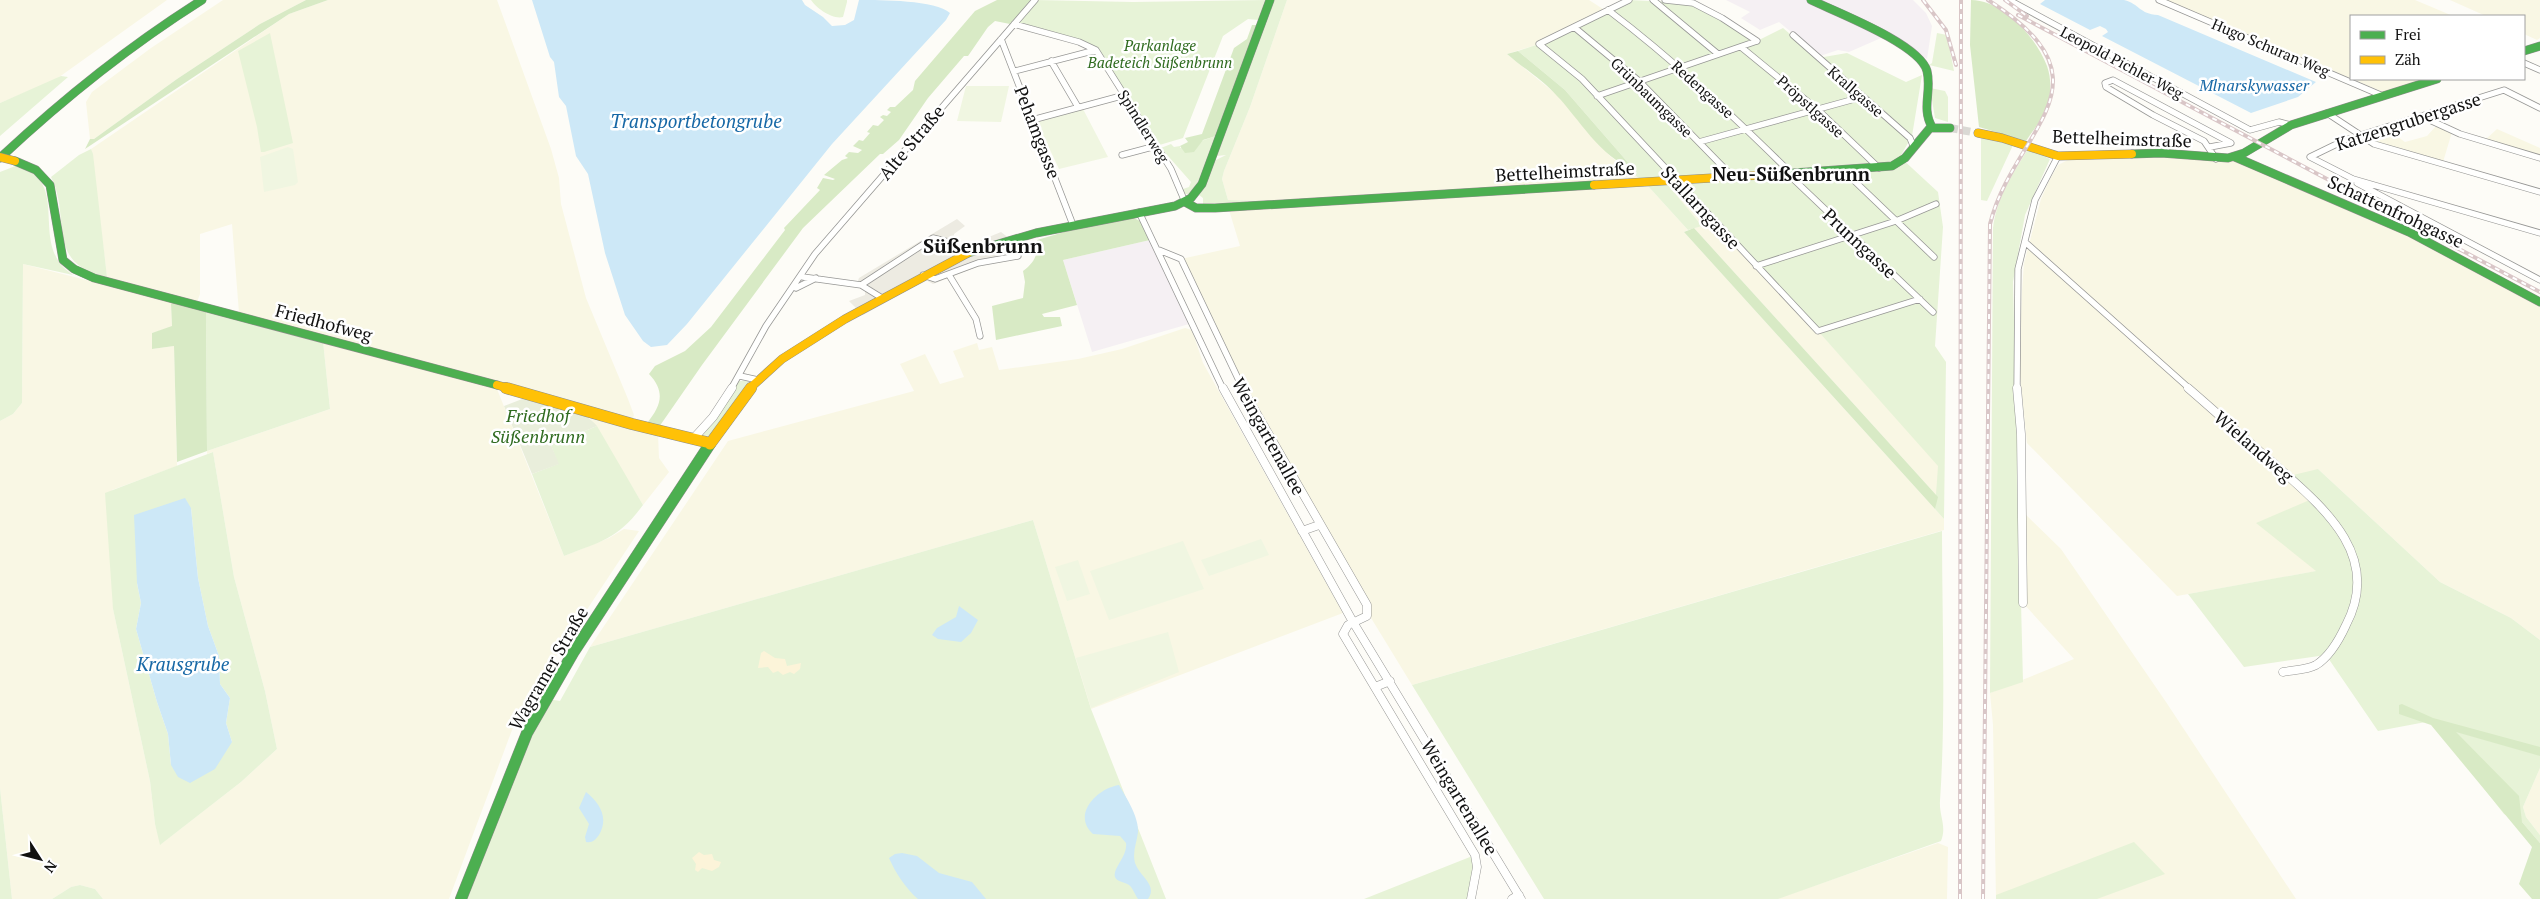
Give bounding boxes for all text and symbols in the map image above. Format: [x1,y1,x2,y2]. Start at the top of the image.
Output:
street label: Hugo Schuran Weg [2209,13,2334,81]
legend [2350,15,2525,80]
street label: Leopold Pichler Weg [2057,21,2188,103]
text: Frei [2395,24,2421,44]
park label: Parkanlage Badeteich Süßenbrunn [1087,35,1232,72]
text: Zäh [2395,49,2421,69]
street label: Grünbaumgasse [1607,53,1697,141]
street label: Redengasse [1667,56,1739,122]
street label: Krallgasse [1824,61,1888,121]
street label: Pröpstlgasse [1773,70,1849,142]
water label: Mlnarskywasser [2198,74,2310,96]
street label: Pehamgasse [1009,82,1067,182]
street label: Spindlerweg [1114,86,1175,167]
street label: Katzengrubergasse [2332,86,2484,156]
street label: Alte Straße [873,100,949,184]
water label: Transportbetongrube [610,108,782,133]
street label: Bettelheimstraße [2052,124,2192,152]
street label: Bettelheimstraße [1495,155,1635,187]
street label: Stallarngasse [1656,160,1746,254]
district label: Neu-Süßenbrunn [1712,161,1871,186]
street label: Schattenfrohgasse [2324,169,2468,253]
street label: Prunngasse [1818,203,1902,283]
district label: Süßenbrunn [923,232,1043,259]
street label: Friedhofweg [273,298,376,347]
street label: Weingartenallee [1227,373,1311,499]
park label: Friedhof Süßenbrunn [491,403,585,448]
street label: Wielandweg [2209,405,2299,488]
street label: Wagramer Straße [503,602,593,734]
water label: Krausgrube [135,651,230,676]
street label: Weingartenallee [1416,735,1504,859]
north arrow [15,834,65,884]
text: N [40,857,62,877]

